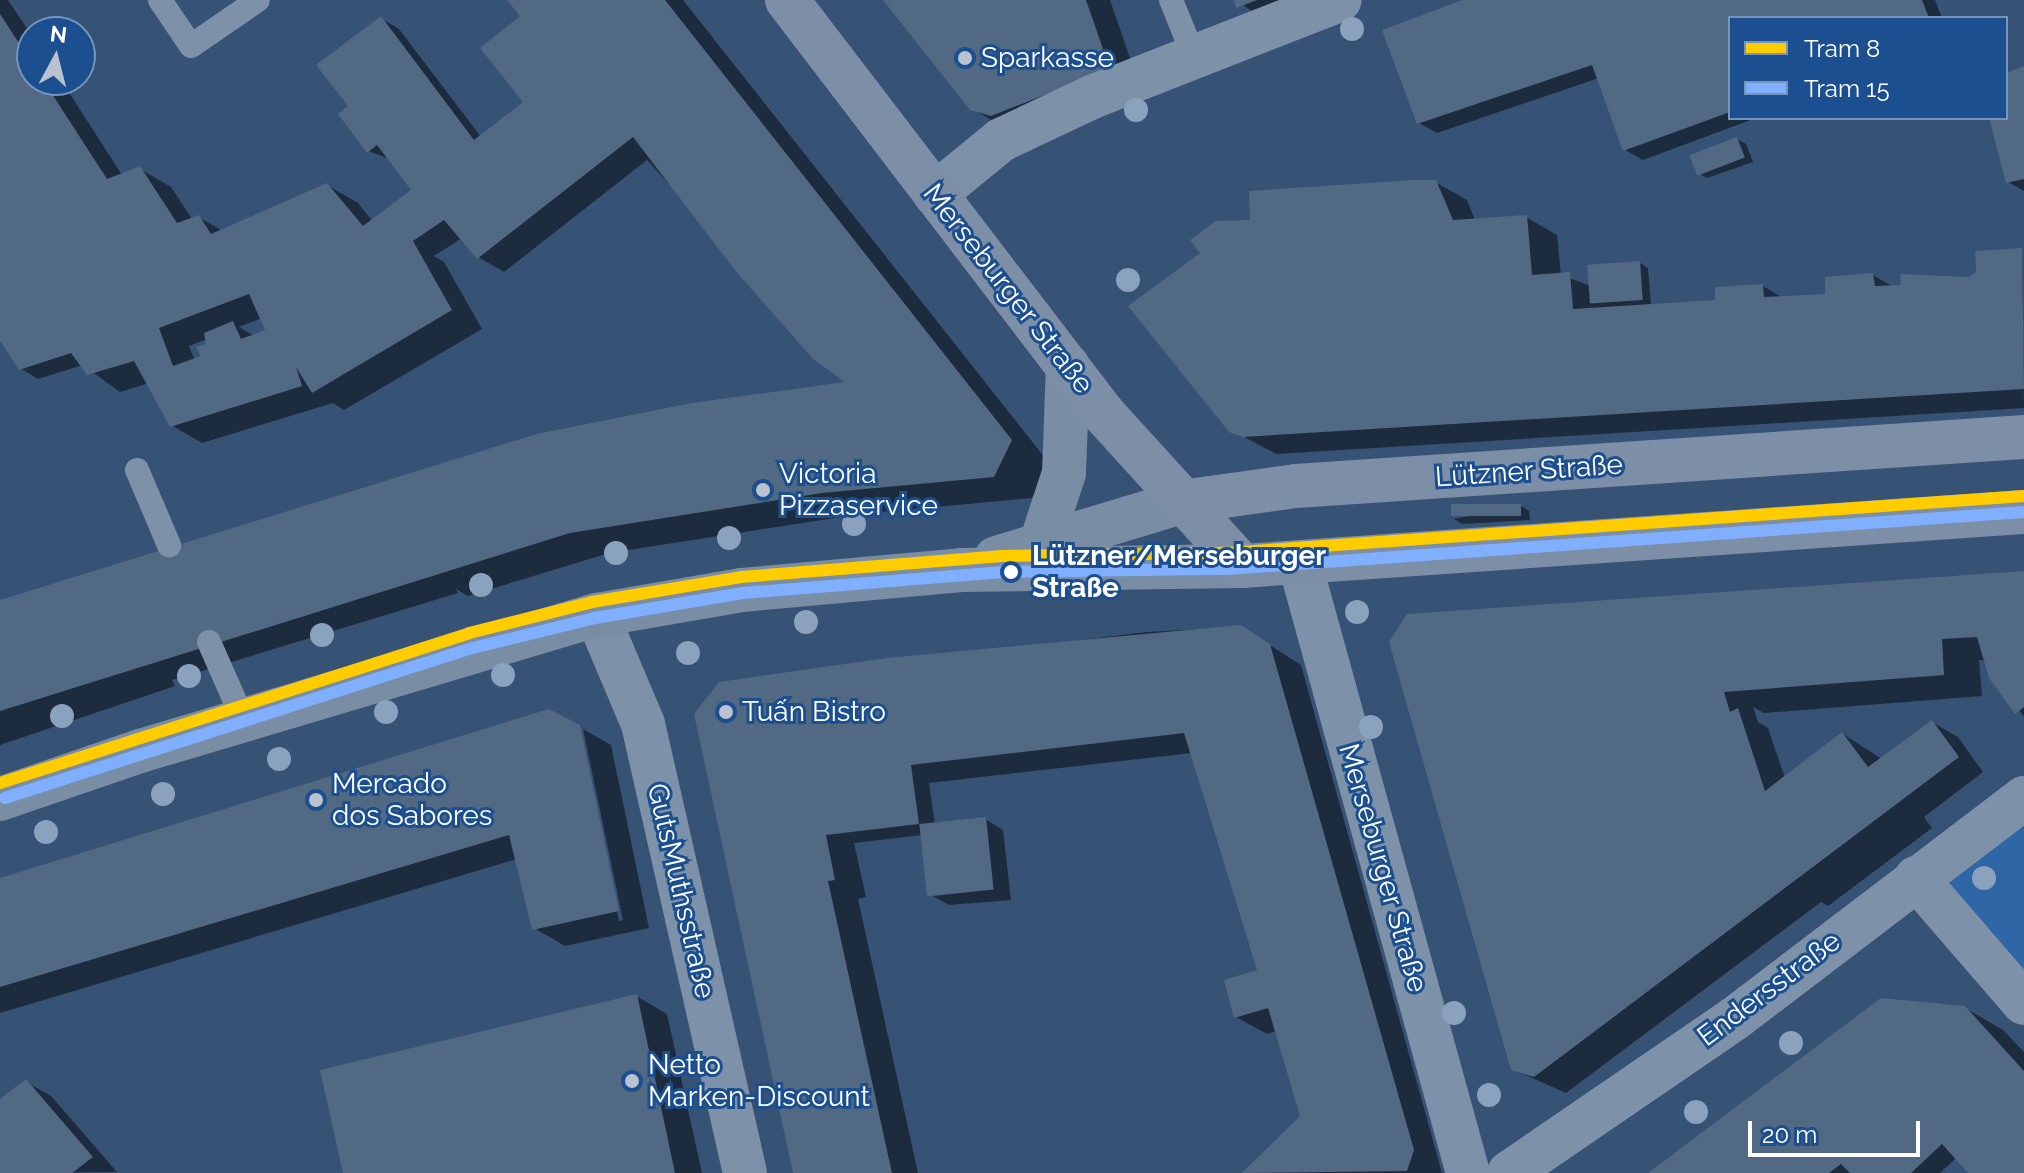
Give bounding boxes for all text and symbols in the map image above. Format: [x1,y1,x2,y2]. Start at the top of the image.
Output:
north arrow [16,16,96,96]
legend [1728,16,2008,120]
text: N [49,20,69,48]
text: Tram 8 [1804,34,1880,63]
place label: Sparkasse [981,41,1114,75]
marker: Sparkasse [956,49,974,67]
text: Tram 15 [1804,74,1889,103]
street label: Merseburger Straße [915,177,1101,401]
street label: Lützner Straße [1434,448,1624,494]
place label: Victoria Pizzaservice [779,457,938,523]
marker: Victoria Pizzaservice [754,481,772,499]
place label: Lützner/Merseburger Straße [1032,539,1326,605]
marker: Lützner/Merseburger Straße [997,558,1025,586]
place label: Tuấn Bistro [742,695,886,729]
marker: Tuấn Bistro [717,703,735,721]
street label: Merseburger Straße [1331,740,1435,996]
place label: Mercado dos Sabores [332,767,492,833]
street label: GutsMuthsstraße [640,780,722,1002]
marker: Mercado dos Sabores [307,791,325,809]
street label: Endersstraße [1691,924,1847,1054]
place label: Netto Marken-Discount [648,1048,870,1114]
marker: Netto Marken-Discount [623,1072,641,1090]
scale bar [1752,1105,1924,1155]
text: 20 m [1762,1120,1817,1149]

